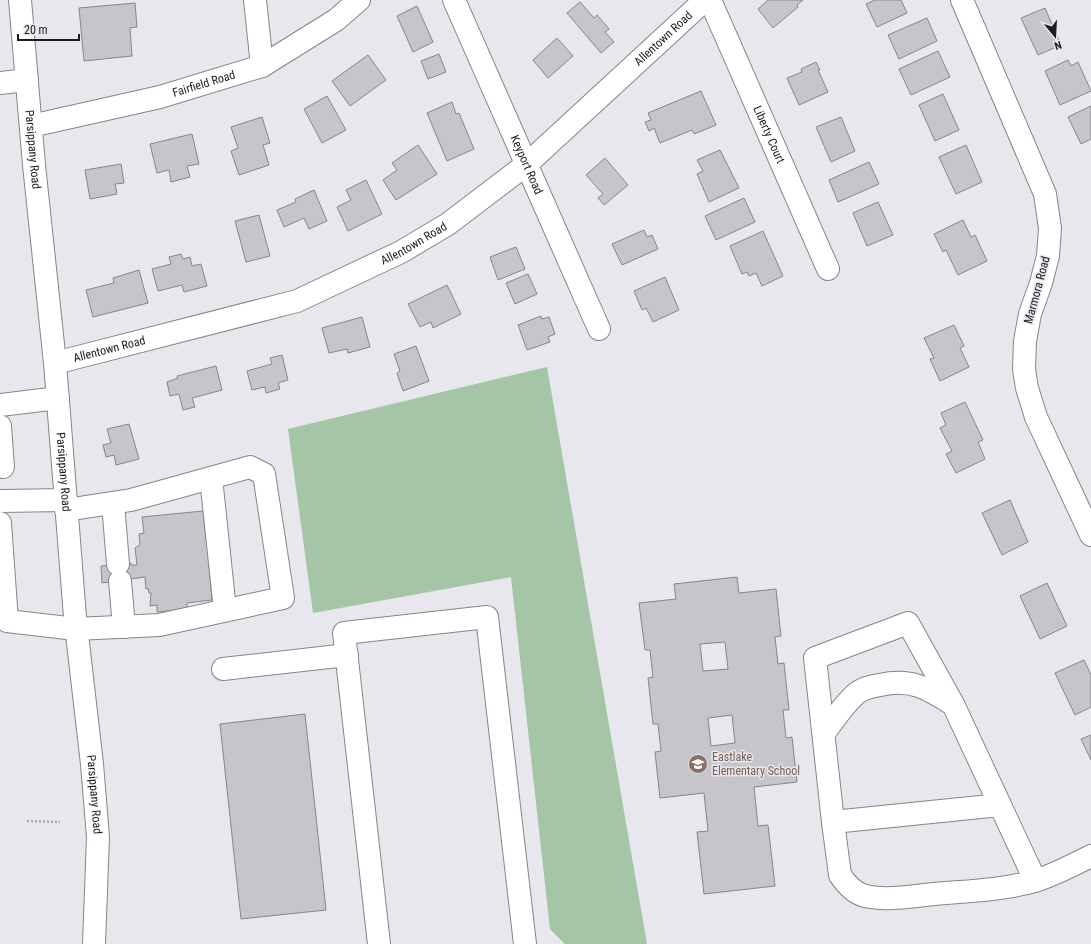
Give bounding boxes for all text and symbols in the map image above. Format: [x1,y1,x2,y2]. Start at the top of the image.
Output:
street label: Allentown Road [631,8,695,69]
scale bar [18,16,79,42]
north arrow [1035,16,1075,56]
text: 20 m [24,23,48,37]
text: N [1052,38,1063,52]
street label: Fairfield Road [171,68,237,100]
street label: Liberty Court [750,104,788,166]
street label: Parsippany Road [22,109,44,190]
street label: Keyport Road [507,133,546,197]
street label: Allentown Road [378,219,449,268]
street label: Marmora Road [1021,255,1053,325]
street label: Allentown Road [72,333,147,365]
street label: Parsippany Road [53,432,74,512]
place label: Eastlake Elementary School [712,750,800,778]
school or university icon: Eastlake Elementary School [687,753,709,775]
street label: Parsippany Road [84,754,105,835]

